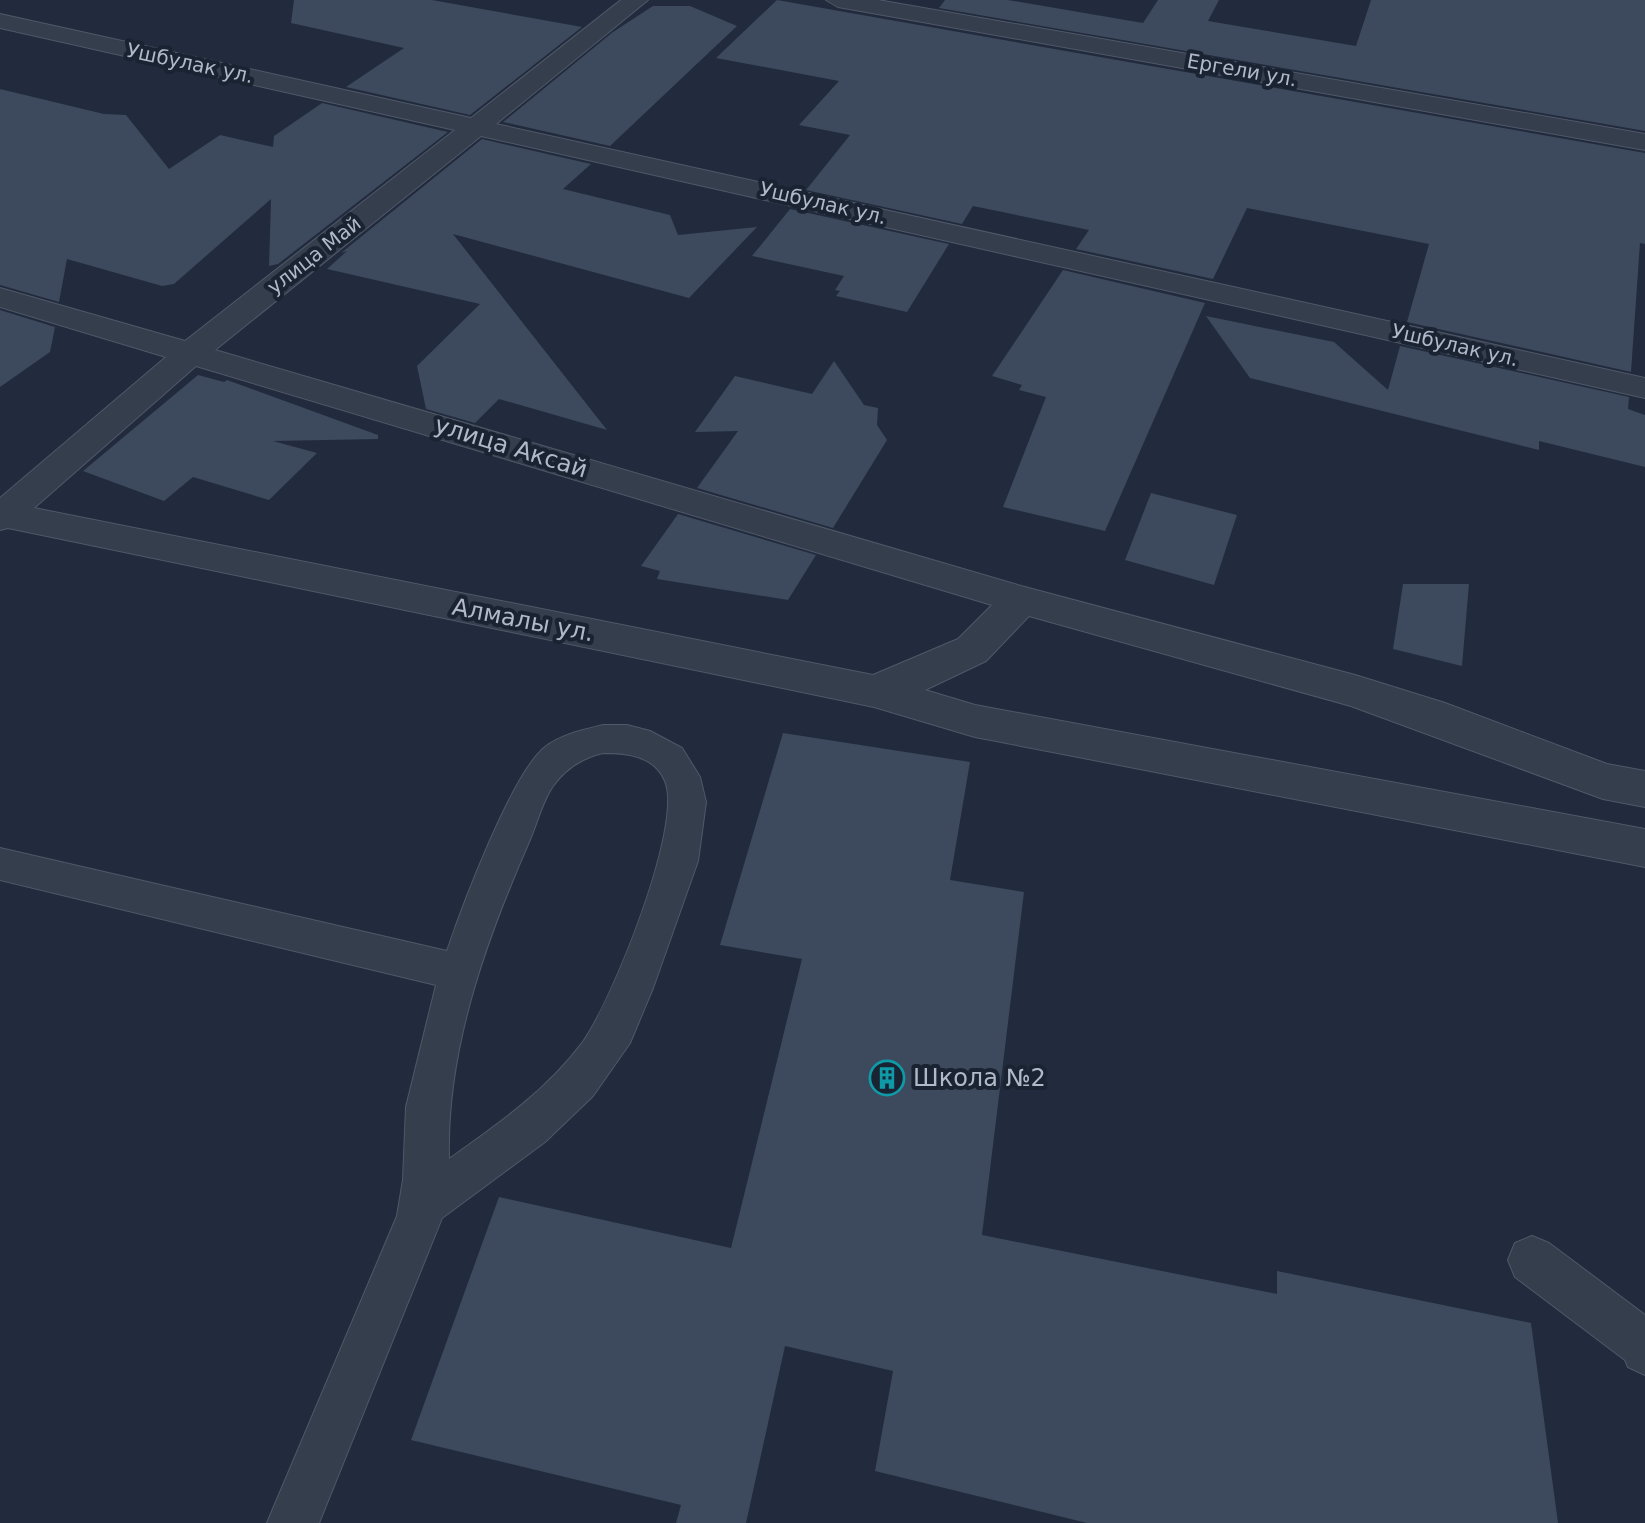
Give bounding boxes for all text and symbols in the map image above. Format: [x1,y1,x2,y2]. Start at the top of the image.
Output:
street label: Ушбулак ул. [124,38,256,88]
street label: Ергели ул. [1185,49,1299,91]
street label: Ушбулак ул. [757,177,889,229]
street label: улица Май [262,211,366,299]
street label: Ушбулак ул. [1389,319,1521,371]
street label: улица Аксай [431,410,591,484]
street label: Алмалы ул. [450,593,596,647]
building icon: Школа №2 [868,1059,906,1097]
place label: Школа №2 [913,1064,1046,1092]

